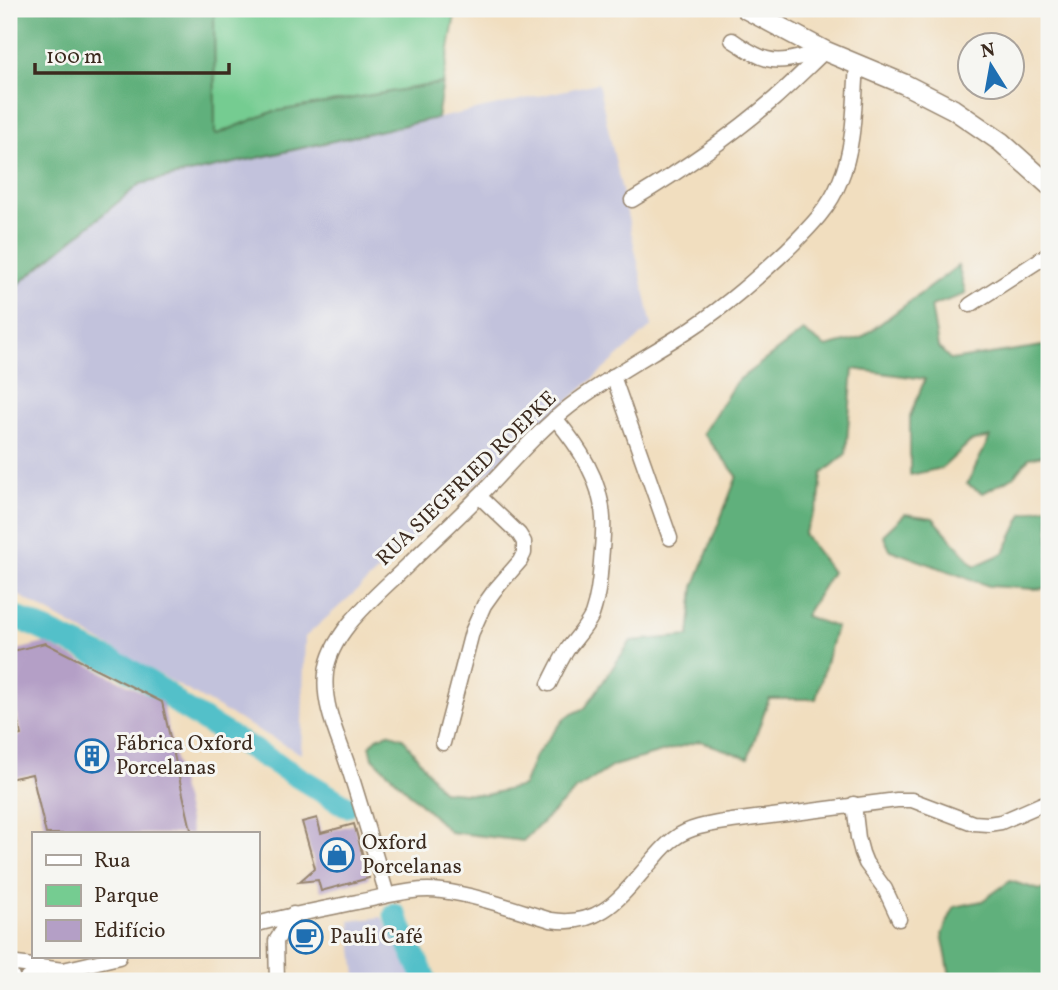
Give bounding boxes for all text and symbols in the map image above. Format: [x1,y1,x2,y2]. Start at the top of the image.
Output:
scale bar [35,32,229,76]
north arrow [956,32,1026,102]
text: N [979,37,998,65]
text: 100 m [46,43,103,72]
street label: RUA SIEGFRIED ROEPKE [370,385,564,573]
place label: Fábrica Oxford Porcelanas [116,730,253,783]
building icon: Fábrica Oxford Porcelanas [73,737,111,775]
place label: Oxford Porcelanas [362,829,462,882]
legend [32,832,259,958]
shop icon: Oxford Porcelanas [318,836,356,874]
text: Rua [94,847,131,876]
text: Parque [94,882,159,911]
text: Edifício [94,917,166,946]
cafe icon: Pauli Café [287,918,325,956]
place label: Pauli Café [330,923,423,952]

